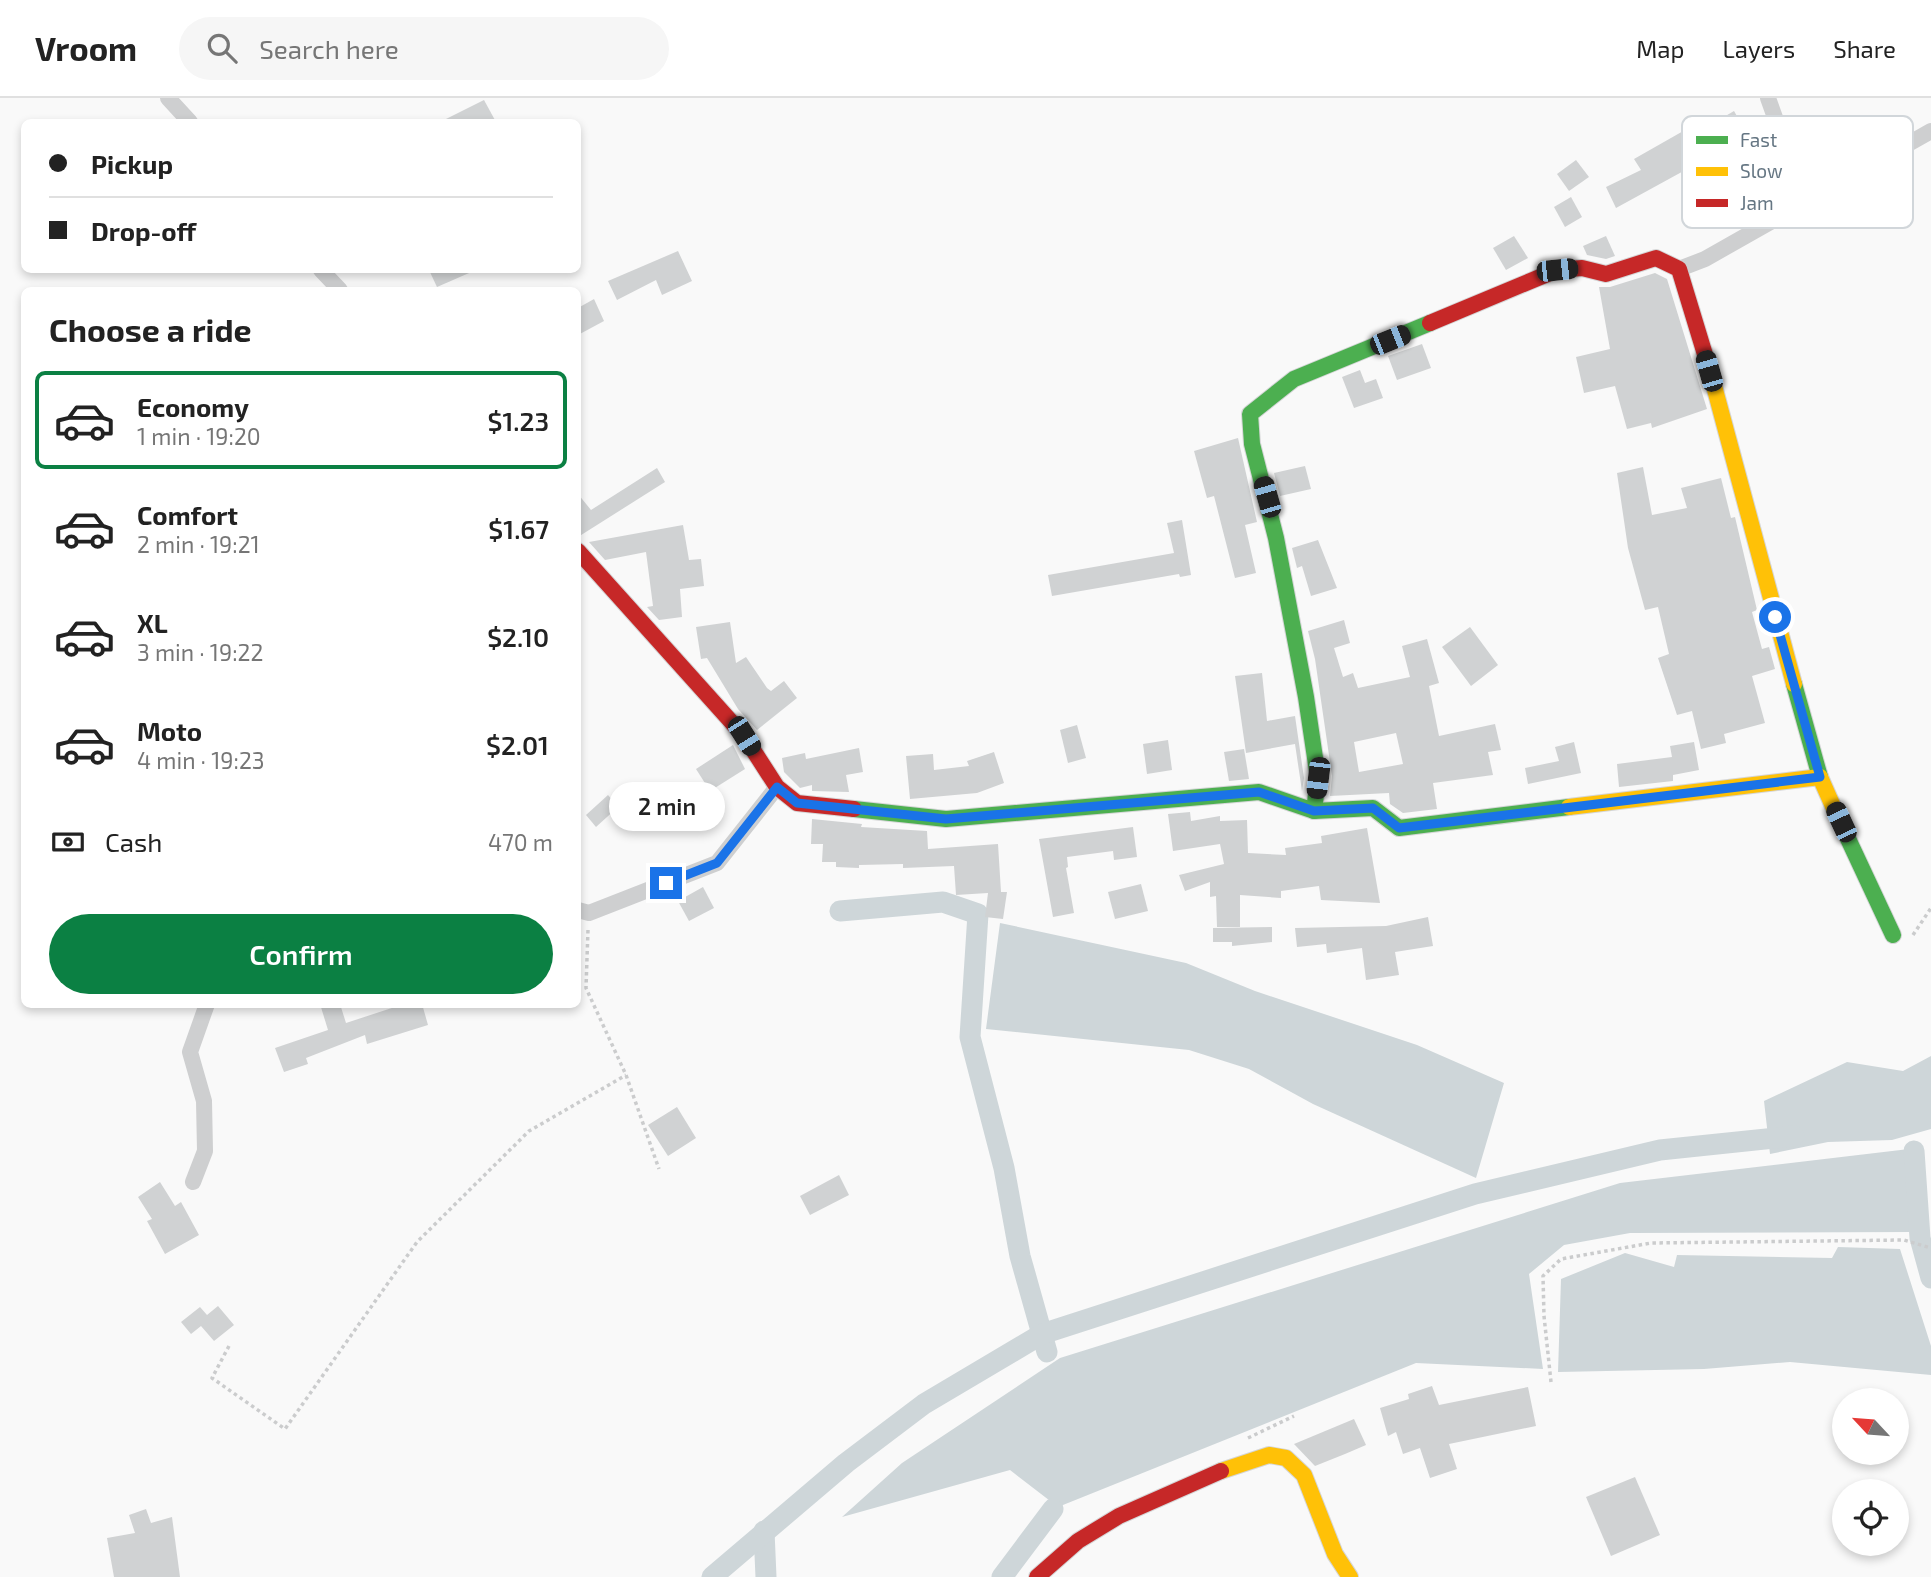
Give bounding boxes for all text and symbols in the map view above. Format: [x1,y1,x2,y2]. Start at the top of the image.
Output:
search box [179,17,669,80]
text: Vroom [35,28,137,68]
icon: search [203,29,241,67]
text: Search here [259,33,399,64]
text: Map [1636,34,1684,63]
text: Layers [1722,34,1795,63]
text: Share [1833,34,1896,63]
legend [1682,116,1913,228]
text: Fast [1740,128,1777,151]
text: Pickup [91,148,173,179]
text: Slow [1740,159,1783,182]
text: Jam [1740,191,1774,214]
text: Drop-off [91,215,196,246]
car [1536,257,1579,283]
text: Choose a ride [49,310,252,348]
car [1367,322,1414,358]
car [1694,348,1725,394]
icon: car [53,389,116,452]
text: Economy [137,391,249,422]
text: $1.23 [488,405,549,436]
text: 1 min · 19:20 [137,422,261,450]
car [1252,474,1283,520]
icon: car [53,497,116,560]
text: Comfort [137,499,238,530]
text: $1.67 [488,513,549,544]
text: 2 min · 19:21 [137,530,260,558]
route start [1759,601,1791,633]
icon: car [53,605,116,668]
text: XL [137,607,168,638]
text: $2.10 [487,621,549,652]
text: 3 min · 19:22 [137,638,263,666]
icon: car [53,713,116,776]
car [724,713,765,759]
text: Moto [137,715,202,746]
text: $2.01 [486,729,549,760]
text: 4 min · 19:23 [137,746,265,774]
car [1306,756,1331,800]
callout: 2 min [608,782,724,830]
text: 2 min [638,792,696,820]
car [1823,799,1860,845]
icon: cash [49,823,87,861]
text: Cash [105,826,162,857]
text: 470 m [488,828,553,856]
route end [650,867,682,899]
button: Confirm [49,914,553,994]
north arrow [1832,1388,1909,1465]
map controls [1832,1388,1909,1556]
button: locate [1832,1479,1909,1556]

